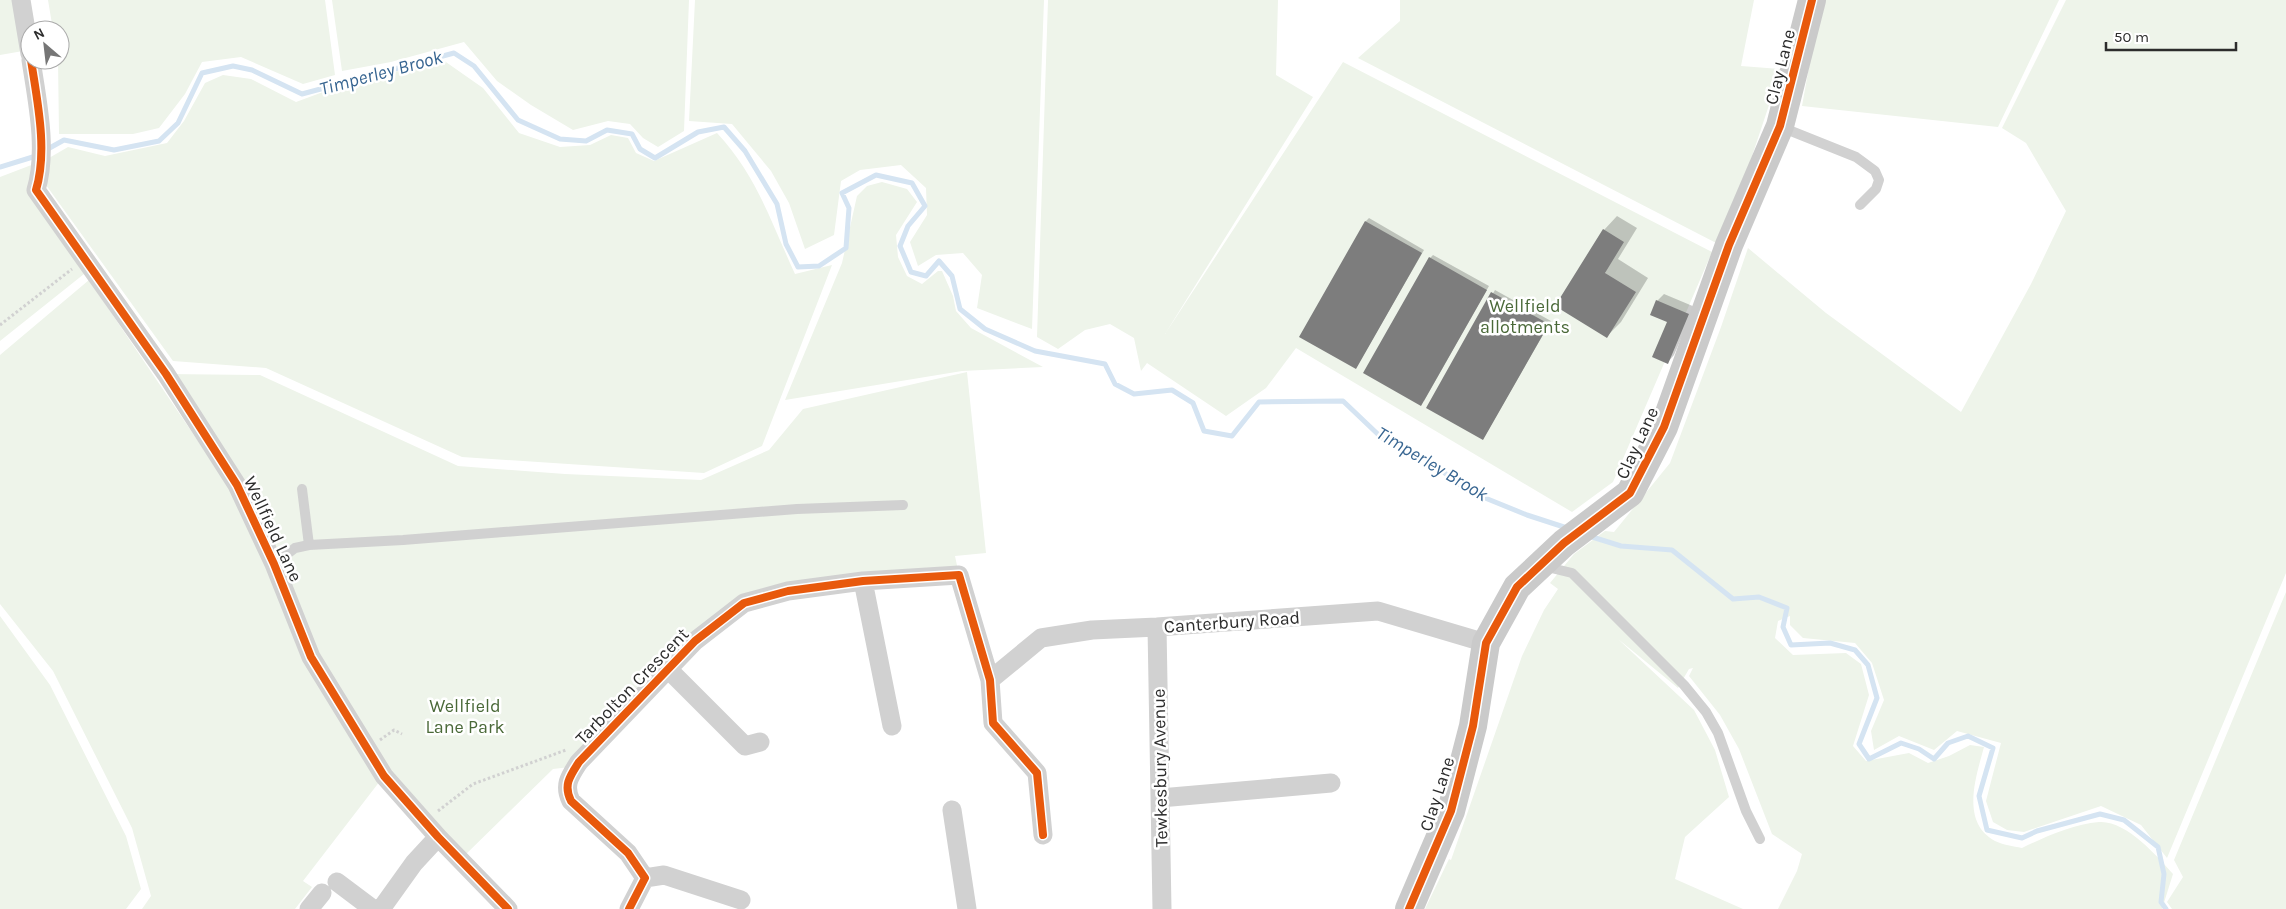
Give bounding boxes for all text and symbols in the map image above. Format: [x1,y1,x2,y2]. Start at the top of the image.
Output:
north arrow [20,20,70,70]
scale bar [2106,20,2236,52]
text: N [31,24,48,44]
street label: Clay Lane [1760,27,1800,107]
text: 50 m [2114,28,2149,46]
water label: Timperley Brook [317,46,445,100]
park label: Wellfield allotments [1480,295,1570,338]
street label: Clay Lane [1611,403,1663,483]
water label: Timperley Brook [1372,422,1492,506]
street label: Wellfield Lane [239,473,307,585]
street label: Canterbury Road [1163,606,1301,638]
street label: Tarbolton Crescent [571,623,693,749]
street label: Tewkesbury Avenue [1148,688,1172,848]
park label: Wellfield Lane Park [425,695,505,738]
street label: Clay Lane [1415,754,1459,834]

